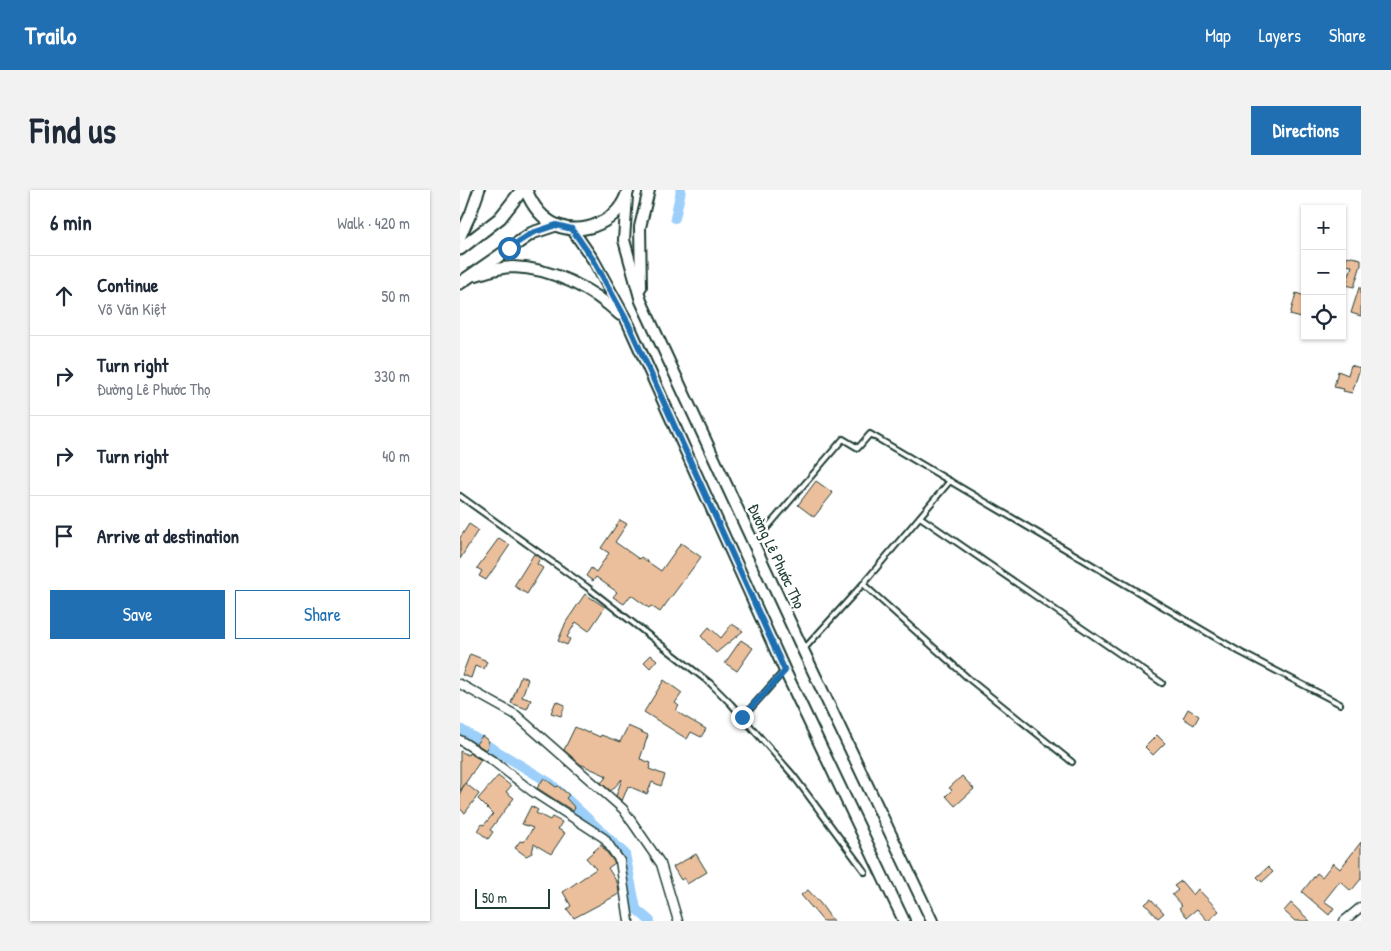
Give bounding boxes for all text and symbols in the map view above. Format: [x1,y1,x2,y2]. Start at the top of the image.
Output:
text: Trailo [25,19,76,51]
text: Map [1205,23,1231,48]
text: Layers [1259,23,1301,48]
text: Share [1329,23,1366,48]
button: Directions [1251,106,1361,155]
text: Find us [30,107,116,154]
map controls [1301,205,1346,340]
button: + [1301,205,1346,250]
text: 6 min [50,208,92,237]
text: Walk · 420 m [337,212,410,234]
route start [498,237,521,260]
button: − [1301,250,1346,295]
text: Continue [97,272,158,298]
icon: ahead [50,282,78,310]
text: 50 m [382,285,410,307]
button: locate [1301,295,1346,340]
text: Võ Văn Kiệt [97,298,166,320]
text: Turn right [97,352,168,378]
icon: right [50,362,78,390]
text: 330 m [374,365,410,387]
text: Đường Lê Phước Thọ [97,378,211,400]
icon: right [50,442,78,470]
text: Turn right [97,443,168,469]
text: 40 m [382,445,410,467]
street label: Đường Lê Phước Thọ [743,500,811,613]
icon: arrive [50,522,78,550]
text: Arrive at destination [97,523,239,549]
button: Save [50,590,225,639]
button: Share [235,590,410,639]
route end [731,706,754,729]
scale bar [475,886,550,909]
text: 50 m [482,888,507,907]

